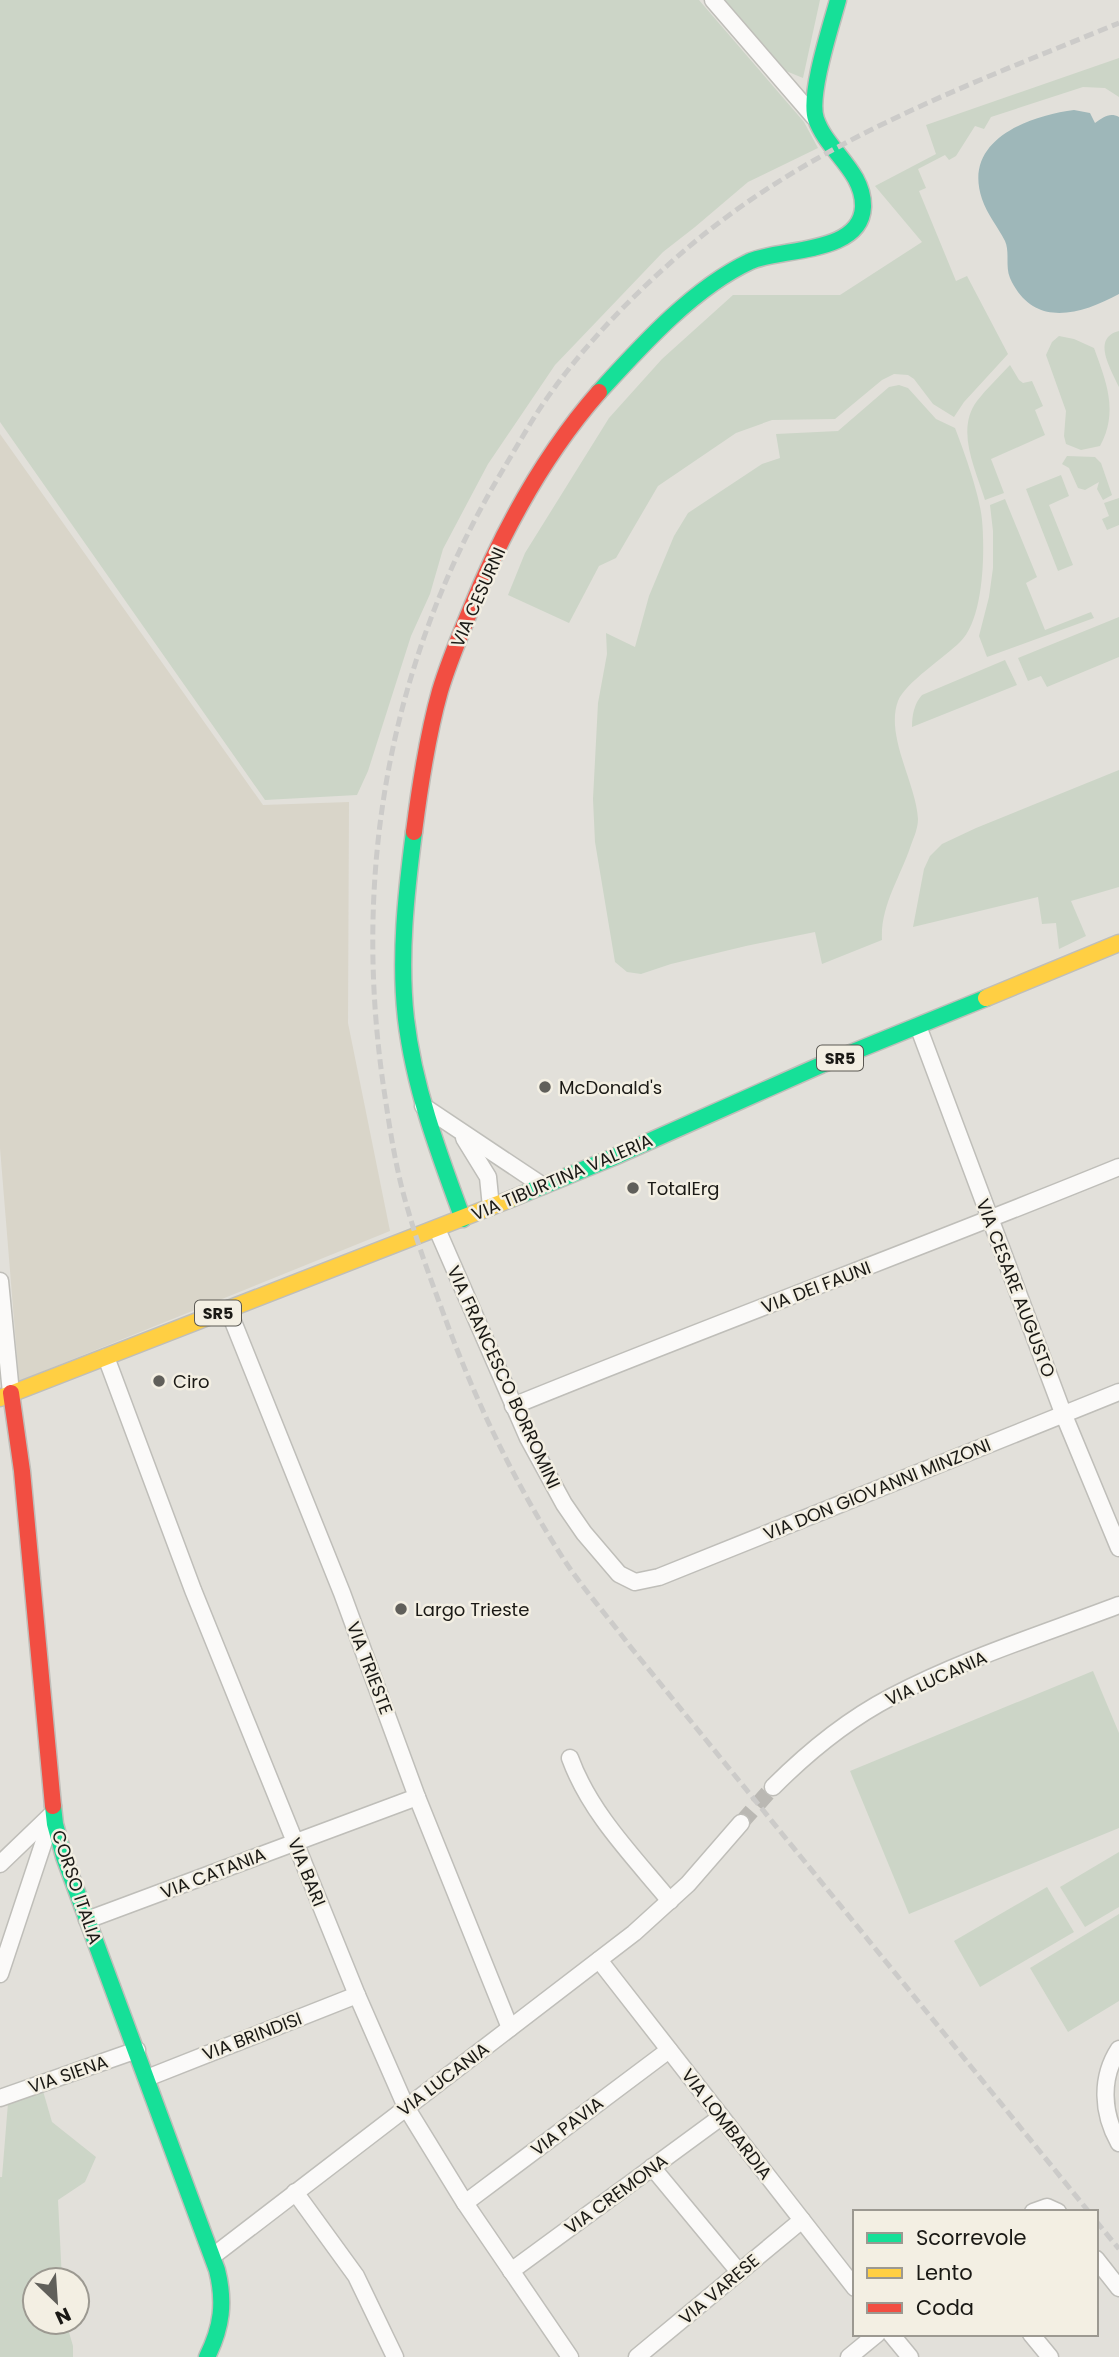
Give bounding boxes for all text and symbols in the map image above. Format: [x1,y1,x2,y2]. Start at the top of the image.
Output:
street label: VIA CESURNI [445,543,511,651]
road number: SR5 [817,1046,863,1070]
place label: McDonald's [559,1075,662,1100]
marker: McDonald's [537,1079,553,1095]
street label: VIA TIBURTINA VALERIA [468,1128,656,1226]
place label: TotalErg [647,1176,720,1201]
marker: TotalErg [625,1180,641,1196]
street label: VIA CESARE AUGUSTO [970,1195,1062,1381]
street label: VIA DEI FAUNI [758,1255,874,1319]
street label: VIA FRANCESCO BORROMINI [441,1262,567,1492]
road number: SR5 [195,1301,241,1326]
place label: Ciro [173,1369,210,1394]
marker: Ciro [151,1373,167,1389]
street label: VIA DON GIOVANNI MINZONI [760,1432,994,1546]
place label: Largo Trieste [415,1597,529,1622]
marker: Largo Trieste [393,1601,409,1617]
street label: VIA TRIESTE [341,1618,399,1718]
street label: VIA LUCANIA [881,1644,991,1712]
street label: CORSO ITALIA [46,1827,108,1947]
street label: VIA BARI [282,1834,332,1910]
street label: VIA CATANIA [157,1842,269,1904]
street label: VIA BRINDISI [199,2006,305,2066]
street label: VIA LUCANIA [392,2036,494,2122]
street label: VIA SIENA [25,2049,111,2099]
street label: VIA LOMBARDIA [676,2063,778,2185]
street label: VIA PAVIA [526,2090,608,2162]
street label: VIA CREMONA [559,2148,673,2240]
legend [853,2210,1098,2336]
text: Scorrevole [916,2223,1027,2252]
street label: VIA VARESE [674,2248,764,2330]
text: Lento [916,2258,973,2287]
north arrow [21,2266,91,2336]
text: Coda [916,2293,974,2322]
text: N [51,2301,75,2331]

